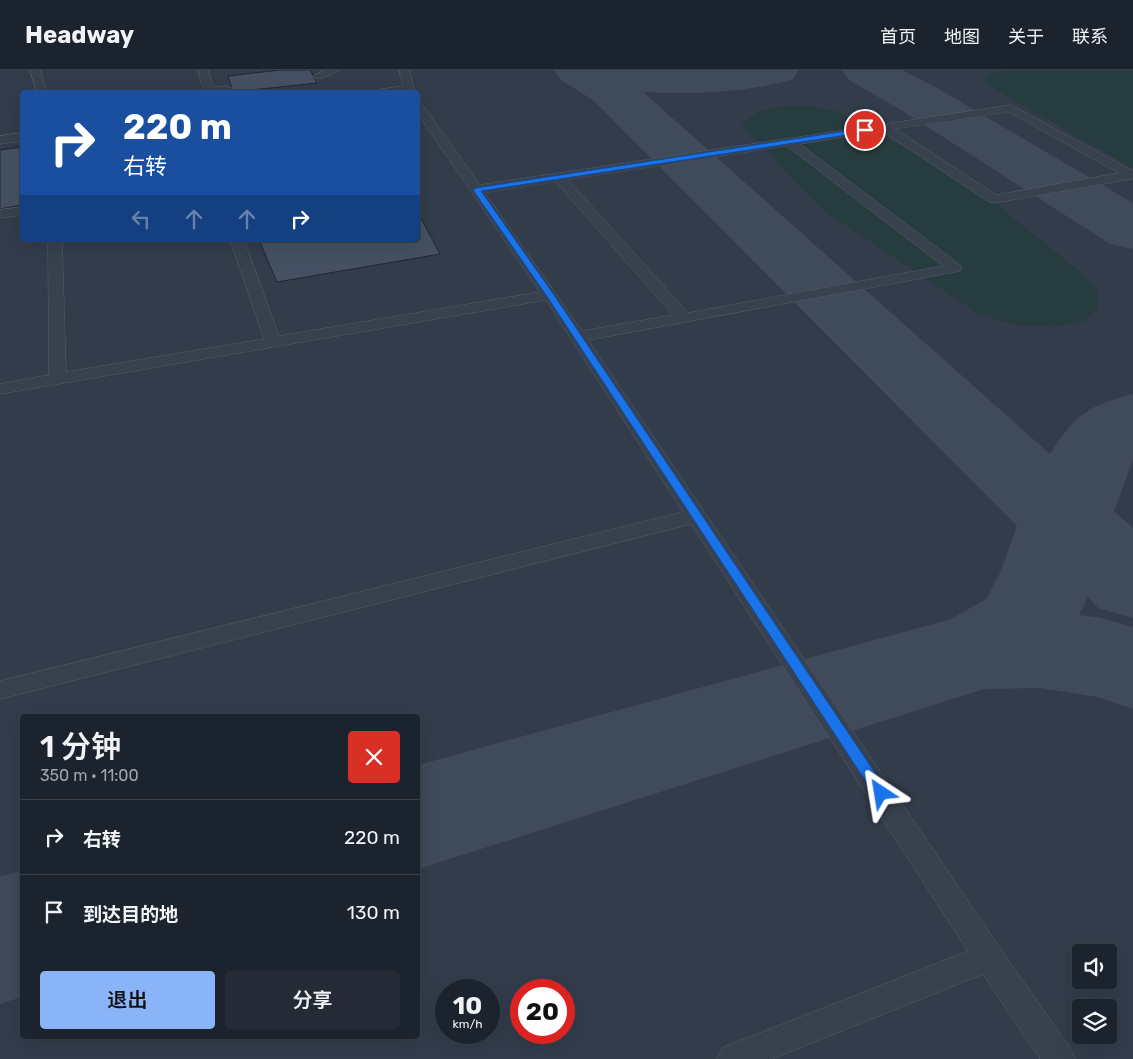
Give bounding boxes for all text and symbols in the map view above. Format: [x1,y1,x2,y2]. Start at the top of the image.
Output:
text: Headway [25,21,134,49]
text: 首页 [880,26,916,48]
text: 地图 [944,26,980,48]
text: 关于 [1008,26,1044,48]
text: 联系 [1072,26,1108,48]
text: 220 m [123,106,232,148]
pin [844,109,886,151]
icon: right [40,110,105,175]
icon: arrive [851,116,879,144]
text: 右转 [123,153,167,180]
icon: left [127,205,155,233]
icon: ahead [180,205,208,233]
icon: ahead [233,205,261,233]
icon: right [286,205,314,233]
text: 1 分钟 [40,729,121,765]
button: close [348,731,400,783]
text: 350 m · 11:00 [40,766,139,785]
position arrow [854,766,906,818]
icon: right [40,823,68,851]
text: 220 m [344,826,400,849]
text: 右转 [83,828,121,851]
icon: arrive [40,898,68,926]
text: 130 m [347,901,400,924]
text: 到达目的地 [83,903,178,926]
map controls [1072,944,1117,1044]
button: sound [1072,944,1117,989]
button: 退出 [40,971,215,1029]
button: 分享 [225,971,400,1029]
speed limit sign: 20 [510,979,575,1044]
text: 10 [453,991,482,1020]
button: layers [1072,999,1117,1044]
text: km/h [453,1017,482,1031]

